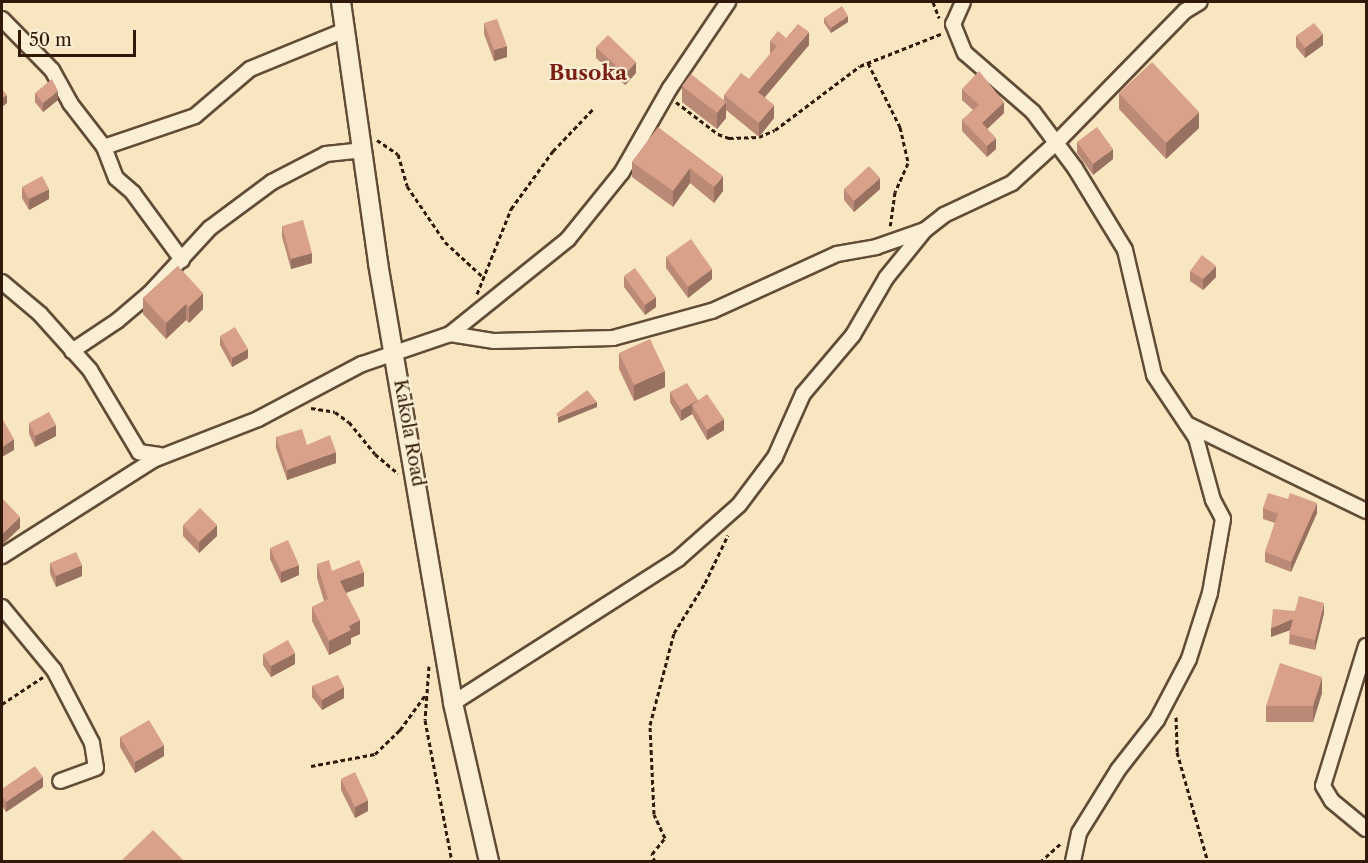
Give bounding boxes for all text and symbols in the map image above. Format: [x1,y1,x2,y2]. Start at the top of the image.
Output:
scale bar [21,18,140,56]
text: 50 m [29,29,72,51]
district label: Busoka [549,60,627,86]
street label: Kakola Road [389,378,429,488]

